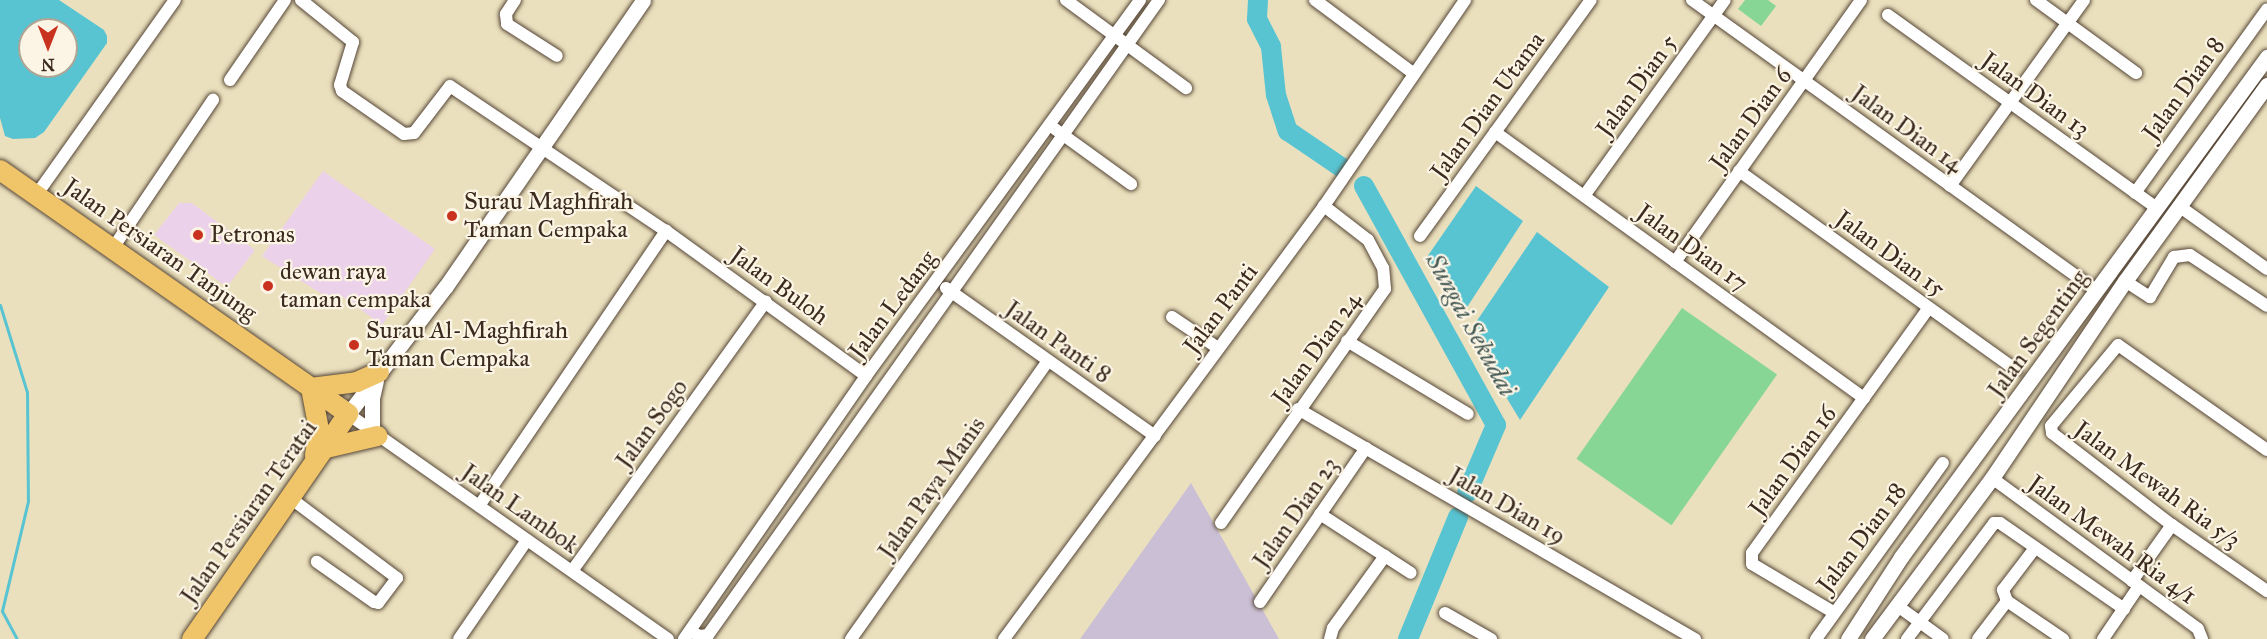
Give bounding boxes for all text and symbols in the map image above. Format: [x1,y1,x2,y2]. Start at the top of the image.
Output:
north arrow [18,18,78,78]
street label: Jalan Dian Utama [1425,27,1551,185]
street label: Jalan Dian 5 [1590,29,1684,143]
street label: Jalan Dian 8 [2137,32,2231,146]
street label: Jalan Dian 13 [1975,46,2095,144]
text: N [41,55,55,74]
street label: Jalan Dian 6 [1704,62,1798,176]
street label: Jalan Dian 14 [1846,79,1968,179]
street label: Jalan Persiaran Tanjung [58,172,262,328]
place label: Surau Maghfirah Taman Cempaka [464,188,633,244]
street label: Jalan Dian 17 [1631,198,1753,298]
street label: Jalan Dian 15 [1830,205,1950,303]
marker: Surau Maghfirah Taman Cempaka [445,209,459,223]
place label: Petronas [210,221,295,249]
marker: Petronas [191,228,205,242]
street label: Jalan Buloh [724,241,834,331]
street label: Jalan Ledang [843,245,943,365]
water label: Sungai Sekudai [1419,248,1523,402]
place label: dewan raya taman cempaka [280,258,431,314]
street label: Jalan Panti [1178,258,1264,360]
street label: Jalan Segenting [1982,264,2094,404]
marker: dewan raya taman cempaka [261,279,275,293]
street label: Jalan Dian 24 [1266,287,1368,411]
street label: Jalan Panti 8 [999,295,1117,389]
place label: Surau Al-Maghfirah Taman Cempaka [366,317,568,373]
marker: Surau Al-Maghfirah Taman Cempaka [347,338,361,352]
street label: Jalan Sogo [610,374,694,474]
street label: Jalan Dian 16 [1743,400,1843,522]
street label: Jalan Paya Manis [872,411,992,565]
street label: Jalan Persiaran Teratai [175,415,323,609]
street label: Jalan Mewah Ria 5/3 [2068,415,2246,555]
street label: Jalan Dian 23 [1247,452,1345,574]
street label: Jalan Lambok [456,458,584,560]
street label: Jalan Dian 19 [1443,461,1571,551]
street label: Jalan Mewah Ria 4/1 [2022,469,2202,611]
street label: Jalan Dian 18 [1811,477,1913,599]

